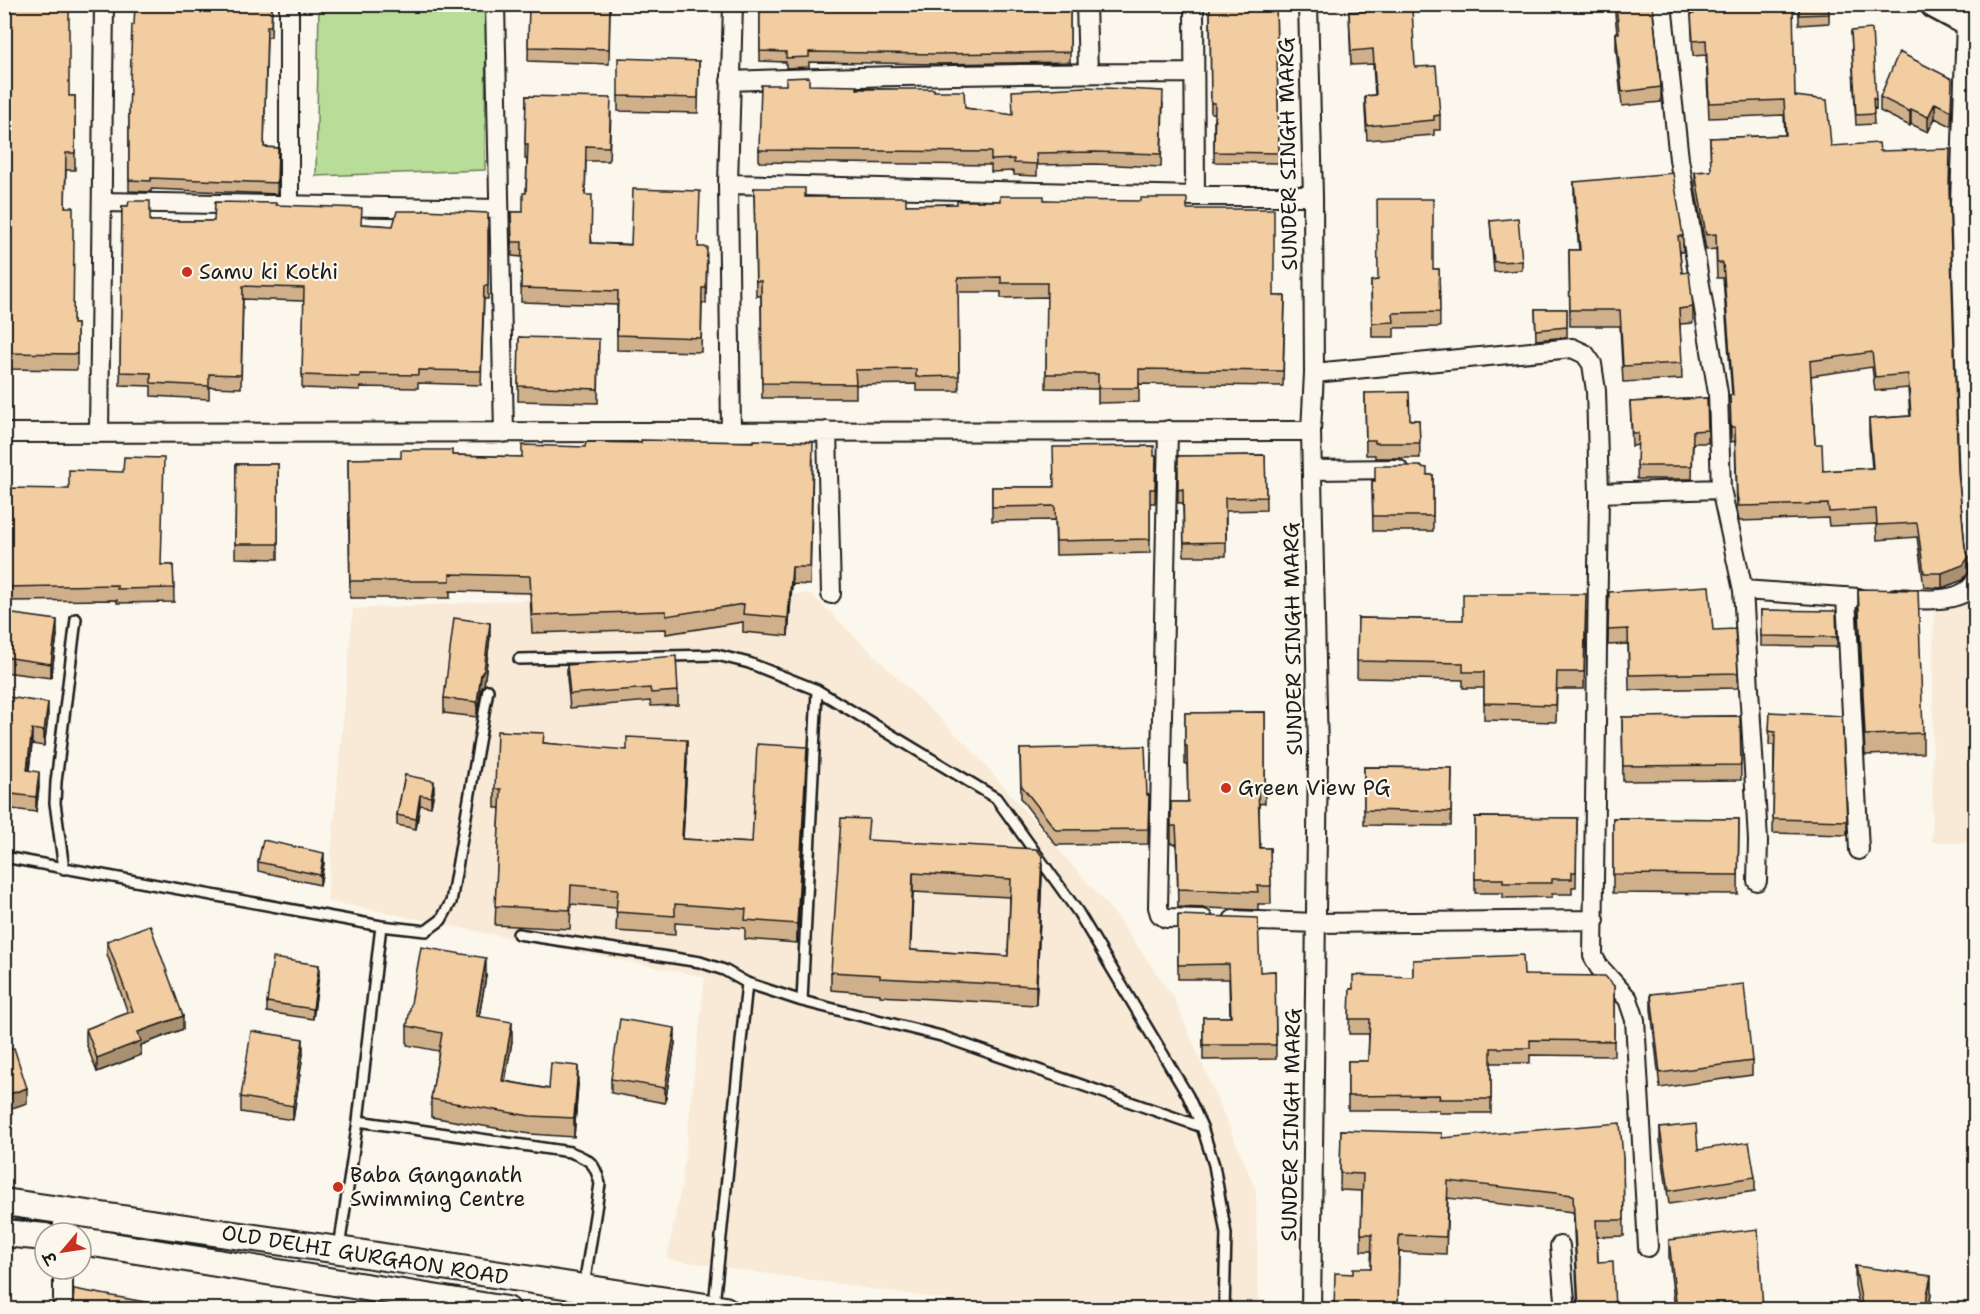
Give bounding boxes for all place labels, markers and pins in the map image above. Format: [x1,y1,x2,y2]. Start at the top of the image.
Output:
place label: Samu ki Kothi [199,258,338,286]
marker: Samu ki Kothi [180,265,194,279]
place label: Green View PG [1238,774,1391,802]
marker: Green View PG [1219,781,1233,795]
place label: Baba Ganganath Swimming Centre [350,1161,525,1213]
marker: Baba Ganganath Swimming Centre [331,1180,345,1194]

